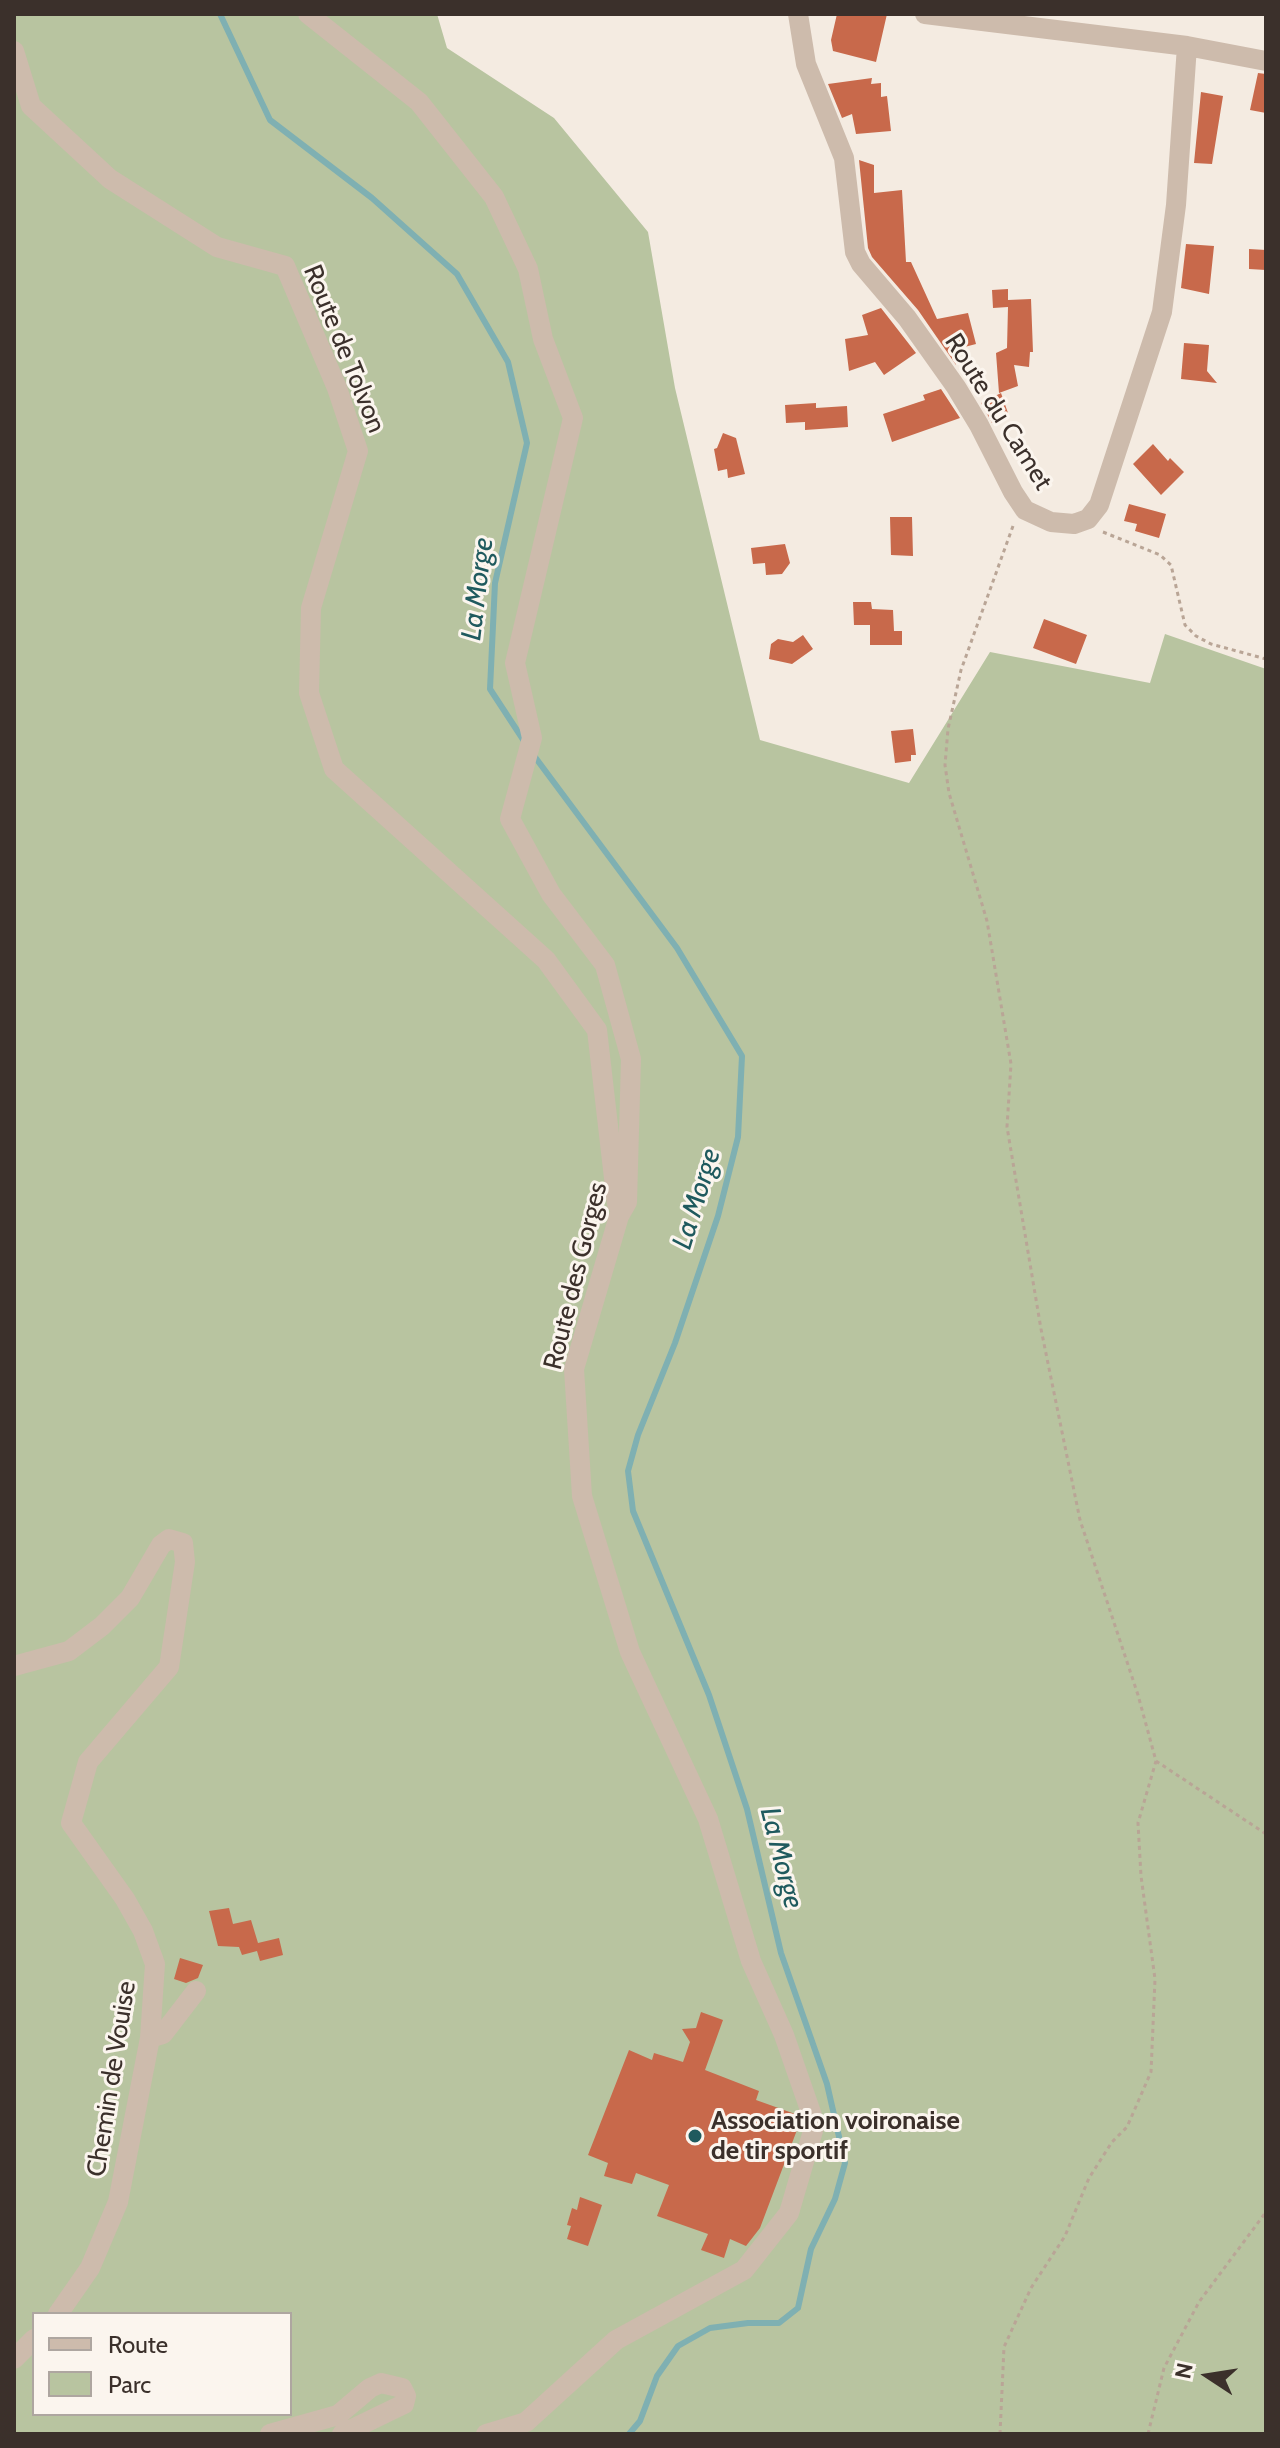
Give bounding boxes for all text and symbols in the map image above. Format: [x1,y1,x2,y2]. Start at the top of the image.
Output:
street label: Route de Tolvon [296,261,392,437]
street label: Route du Camet [938,328,1058,496]
water label: La Morge [455,536,501,642]
water label: La Morge [666,1145,728,1253]
street label: Route des Gorges [538,1179,614,1373]
water label: La Morge [752,1804,810,1912]
street label: Chemin de Vouise [81,1979,143,2179]
place label: Association voironaise de tir sportif [711,2105,960,2166]
marker: Association voironaise de tir sportif [686,2127,704,2145]
legend [32,2312,292,2416]
text: Route [108,2330,168,2359]
north arrow [1168,2336,1248,2416]
text: N [1169,2360,1199,2381]
text: Parc [108,2370,151,2399]

